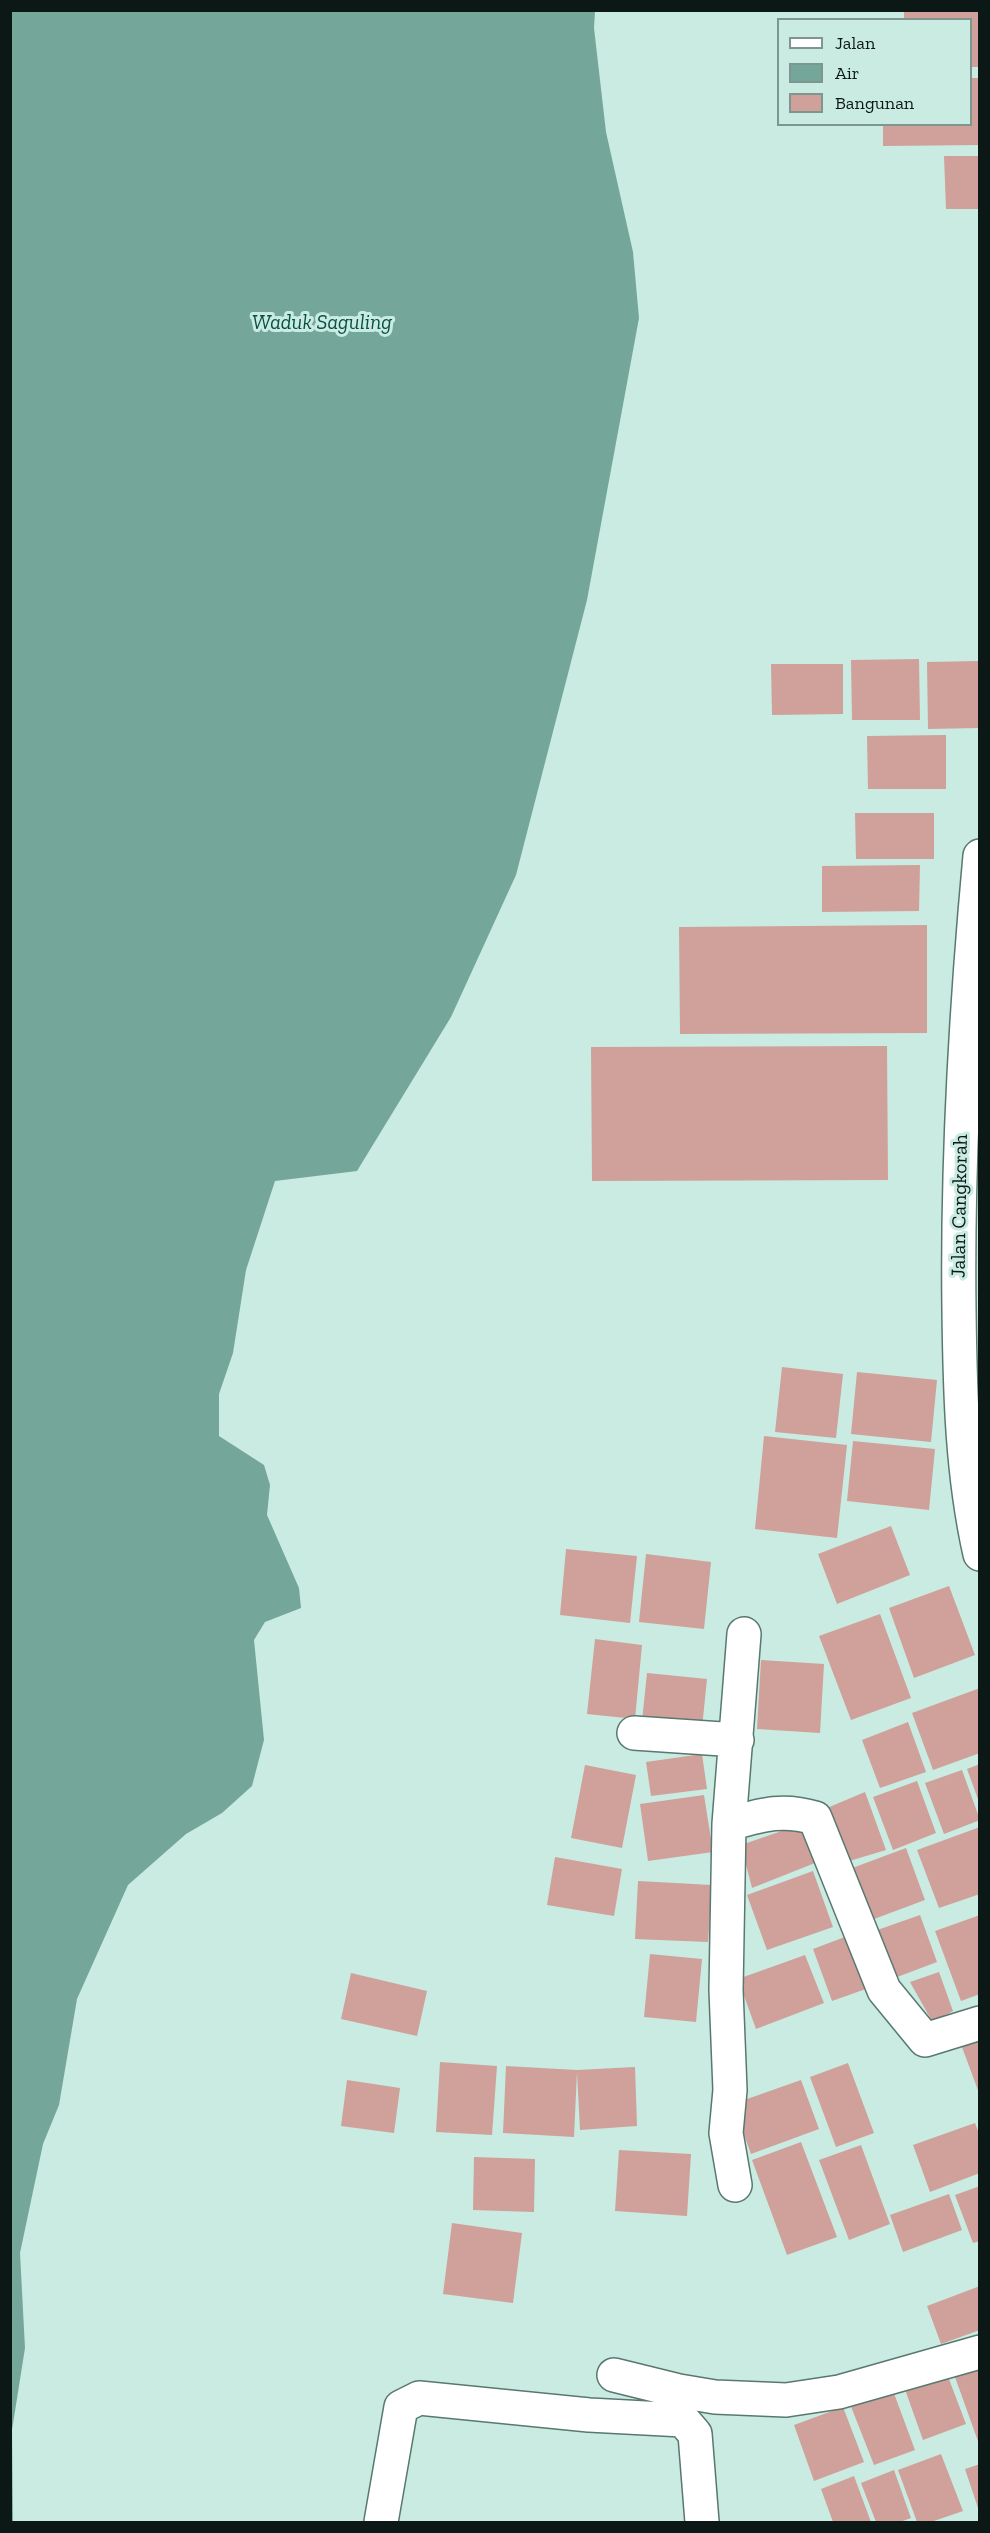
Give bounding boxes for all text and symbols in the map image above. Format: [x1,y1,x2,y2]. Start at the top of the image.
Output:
legend [777,18,972,126]
text: Jalan [835,32,875,54]
text: Air [835,62,859,84]
text: Bangunan [835,92,914,114]
water label: Waduk Saguling [252,310,392,336]
street label: Jalan Cangkorah [947,1134,973,1278]

